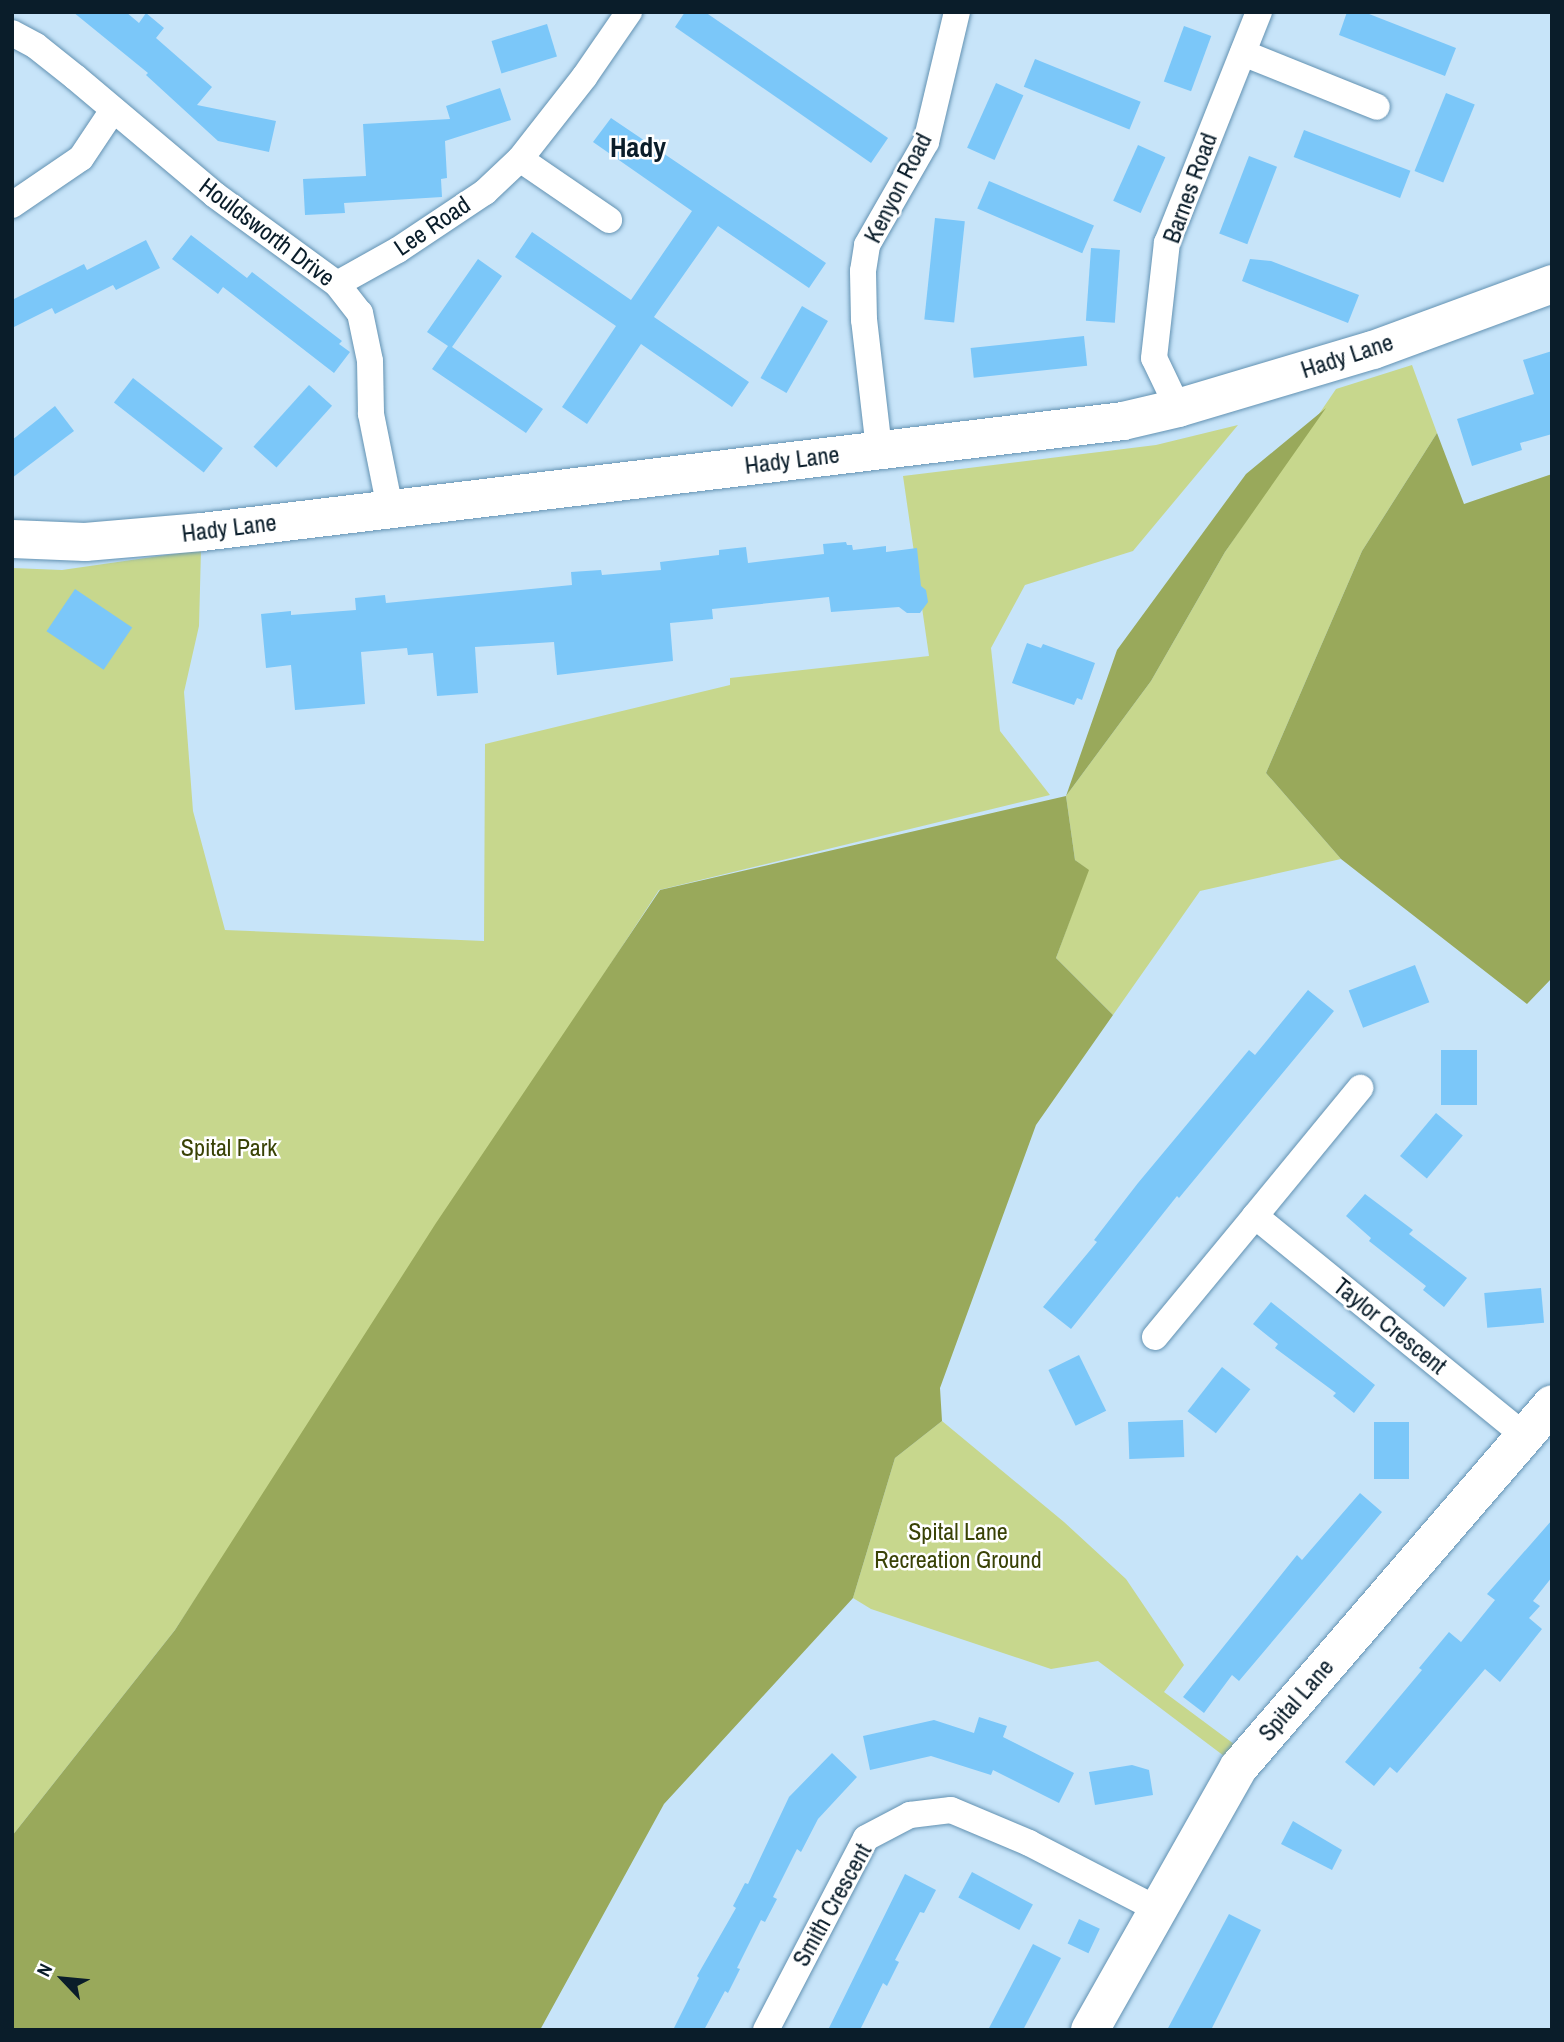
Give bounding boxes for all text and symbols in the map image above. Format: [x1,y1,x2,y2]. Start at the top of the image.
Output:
street label: Kenyon Road [858,128,938,248]
street label: Barnes Road [1157,129,1223,247]
district label: Hady [610,130,666,164]
street label: Houldsworth Drive [194,172,340,292]
street label: Lee Road [389,190,475,262]
street label: Hady Lane [1297,328,1397,384]
street label: Hady Lane [743,440,841,480]
street label: Hady Lane [180,508,278,548]
park label: Spital Park [181,1134,277,1162]
street label: Taylor Crescent [1328,1272,1452,1380]
park label: Spital Lane Recreation Ground [874,1518,1042,1574]
street label: Spital Lane [1252,1653,1340,1747]
street label: Smith Crescent [787,1839,877,1971]
north arrow [28,1944,98,2014]
text: N [30,1959,58,1981]

